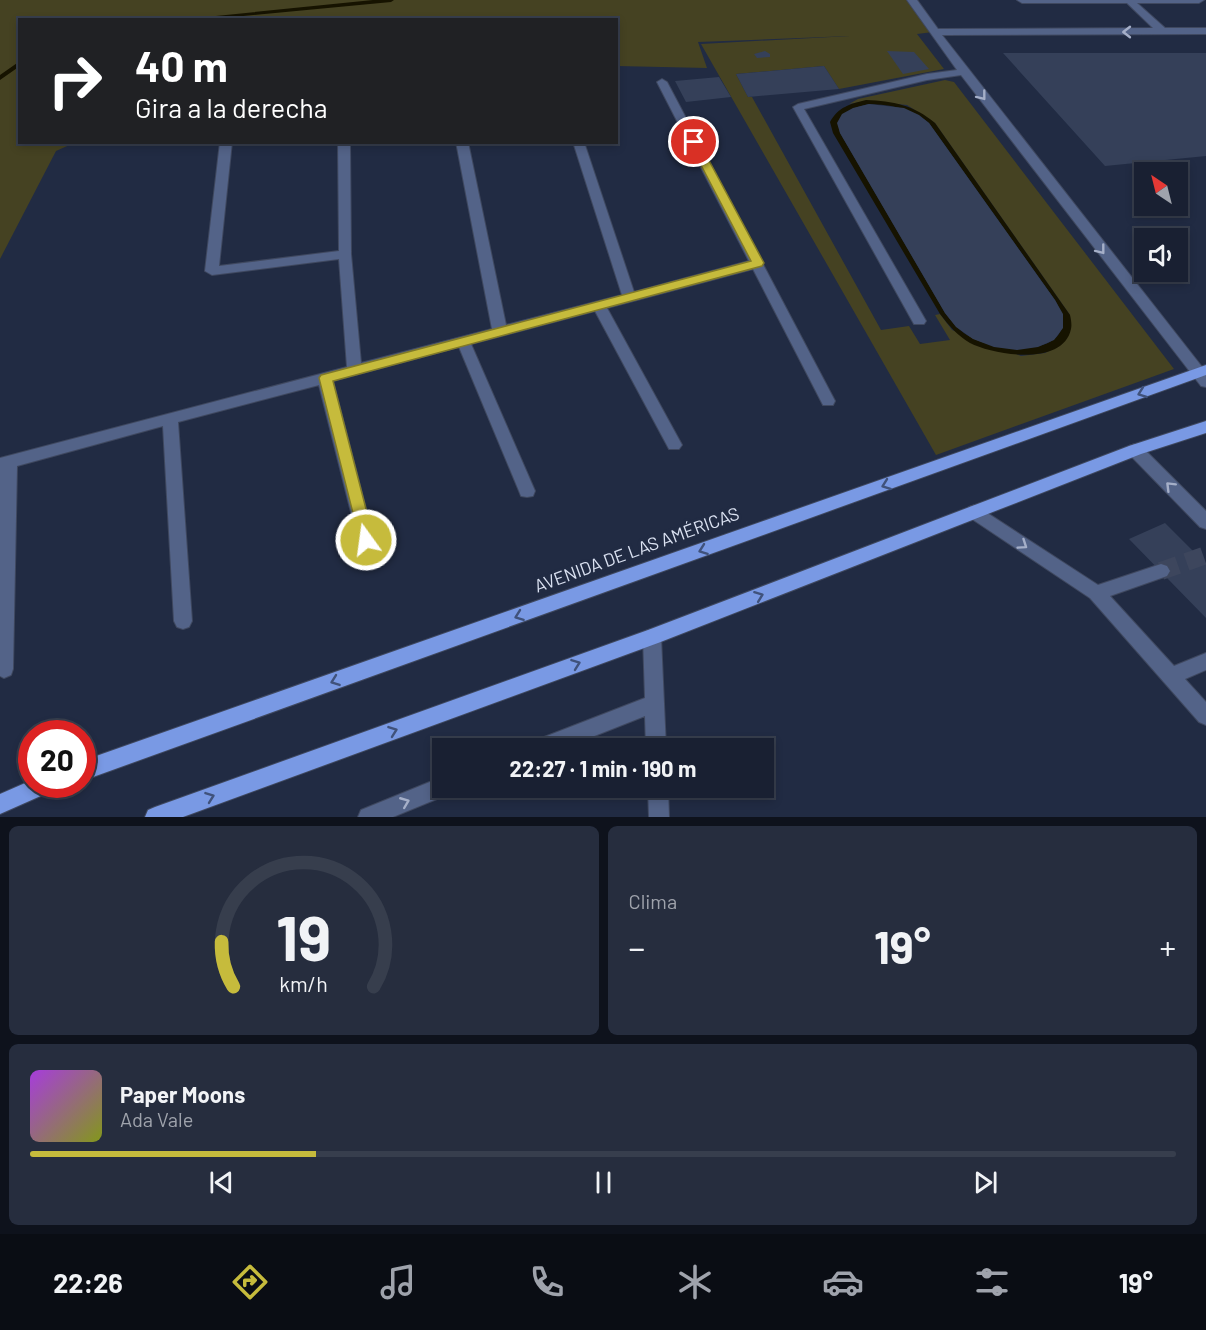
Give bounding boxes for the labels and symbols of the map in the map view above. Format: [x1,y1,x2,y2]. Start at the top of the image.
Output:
one-way arrow [1122,26,1131,38]
one-way arrow [974,89,985,100]
pin [668,116,719,167]
north arrow [1134,162,1188,216]
one-way arrow [1094,243,1105,254]
one-way arrow [1137,385,1148,398]
one-way arrow [882,477,892,490]
one-way arrow [1167,482,1178,493]
street label: AVENIDA DE LAS AMÉRICAS [531,502,742,596]
position arrow [334,508,398,572]
one-way arrow [1017,537,1027,549]
one-way arrow [698,543,709,556]
one-way arrow [753,590,764,603]
one-way arrow [514,608,525,621]
one-way arrow [571,659,581,672]
one-way arrow [330,674,341,687]
speed limit sign: 20 [18,720,96,798]
one-way arrow [387,725,398,738]
one-way arrow [204,792,215,805]
one-way arrow [399,797,410,809]

